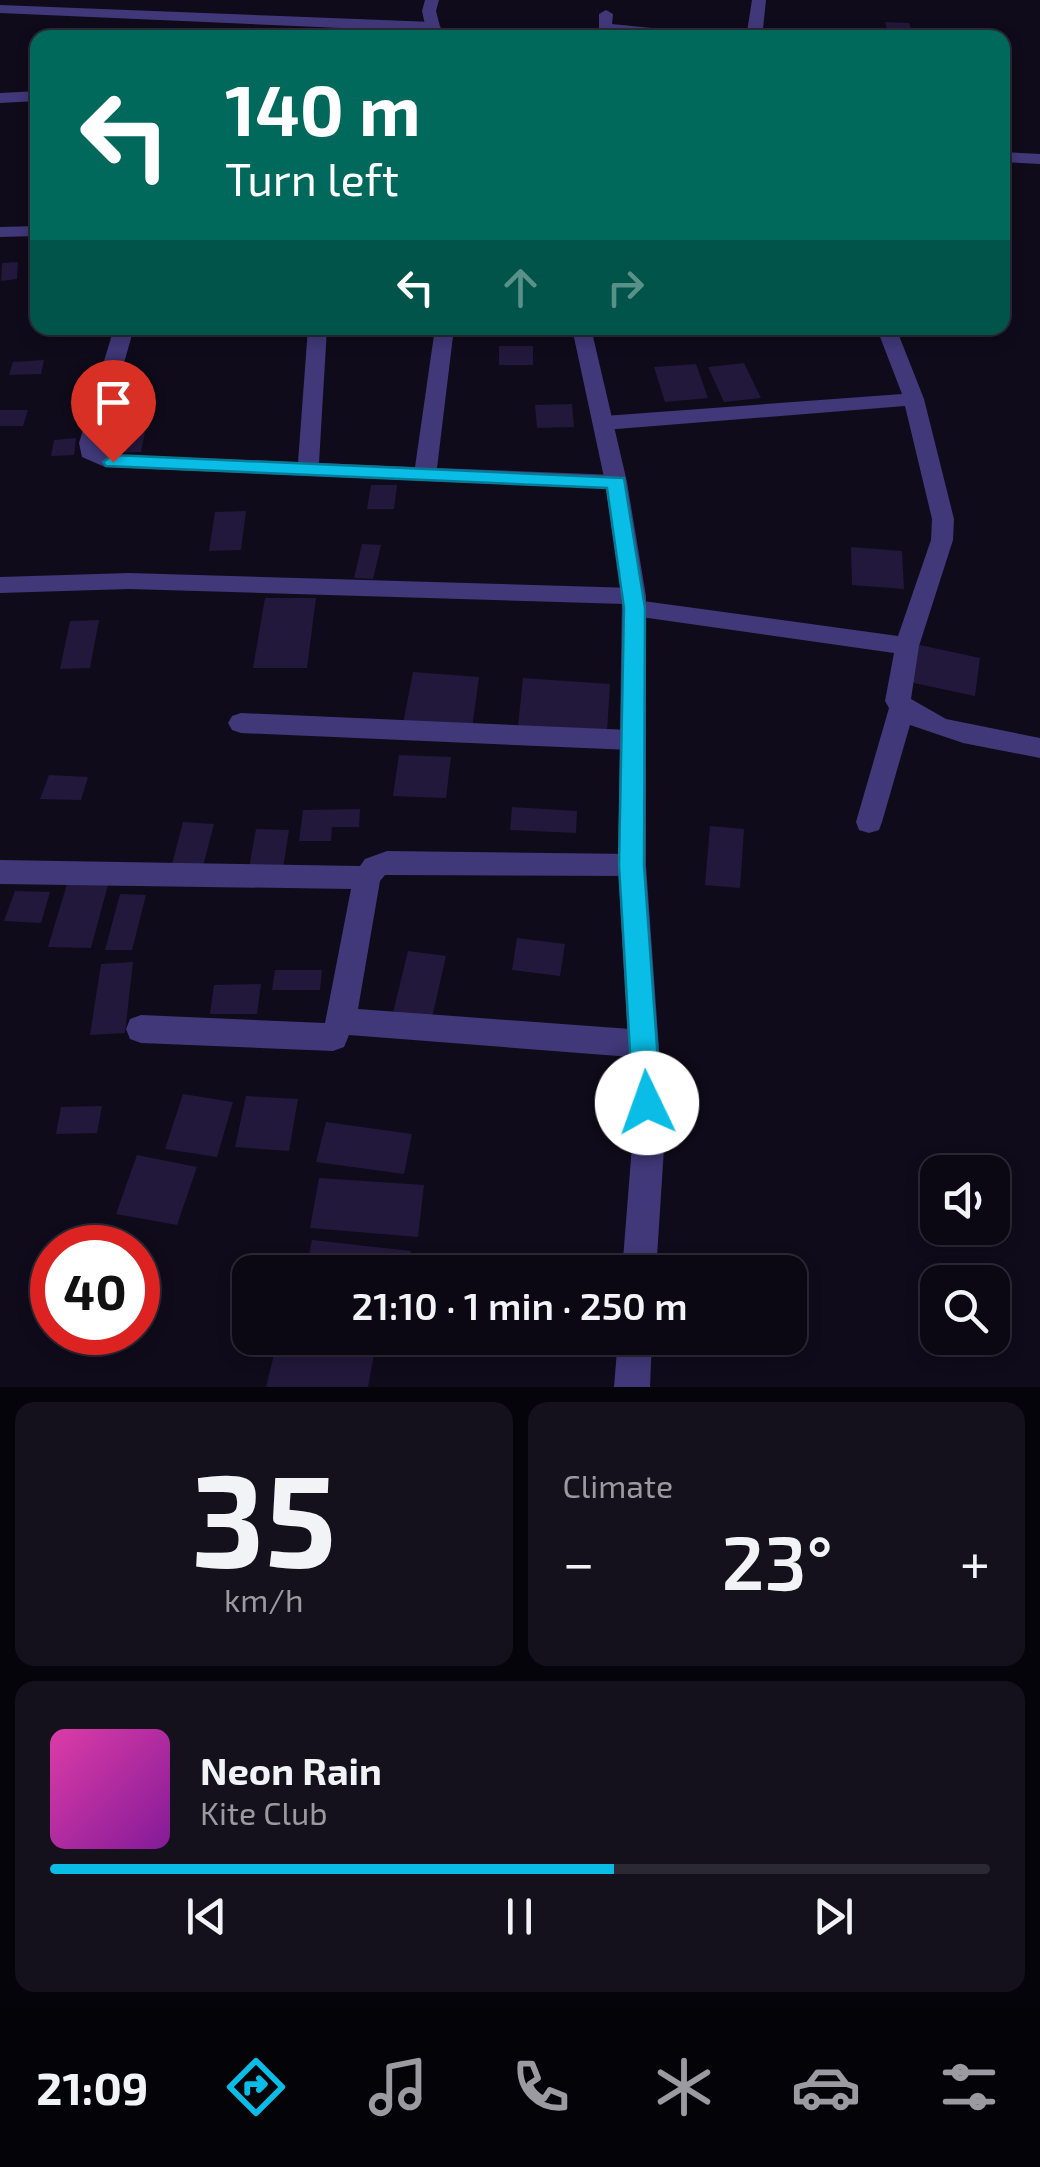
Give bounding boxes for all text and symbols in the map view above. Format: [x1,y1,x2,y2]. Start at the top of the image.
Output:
text: 140 m [225,66,421,150]
icon: left [60,70,190,200]
text: Turn left [225,151,399,205]
icon: left [388,260,443,315]
icon: ahead [493,260,548,315]
icon: right [598,260,653,315]
pin [71,360,156,463]
icon: arrive [86,375,141,430]
position arrow [595,1051,699,1155]
map controls [920,1155,1010,1355]
button: sound [920,1155,1010,1245]
speed limit sign: 40 [30,1225,160,1355]
button: search [920,1265,1010,1355]
text: 21:10 · 1 min · 250 m [351,1282,688,1328]
text: 35 [191,1437,336,1593]
text: Climate [563,1466,673,1504]
text: 23° [721,1515,833,1605]
text: − [563,1528,595,1594]
text: + [960,1528,990,1594]
text: km/h [224,1580,303,1618]
text: Neon Rain [200,1747,382,1793]
text: Kite Club [200,1793,328,1831]
icon: previous [179,1889,234,1944]
icon: pause [492,1889,547,1944]
icon: next [806,1889,861,1944]
icon: directions [221,2052,291,2122]
icon: music [363,2052,433,2122]
icon: phone [506,2052,576,2122]
icon: climate [649,2052,719,2122]
icon: car [791,2052,861,2122]
icon: filters [934,2052,1004,2122]
text: 21:09 [36,2060,148,2114]

